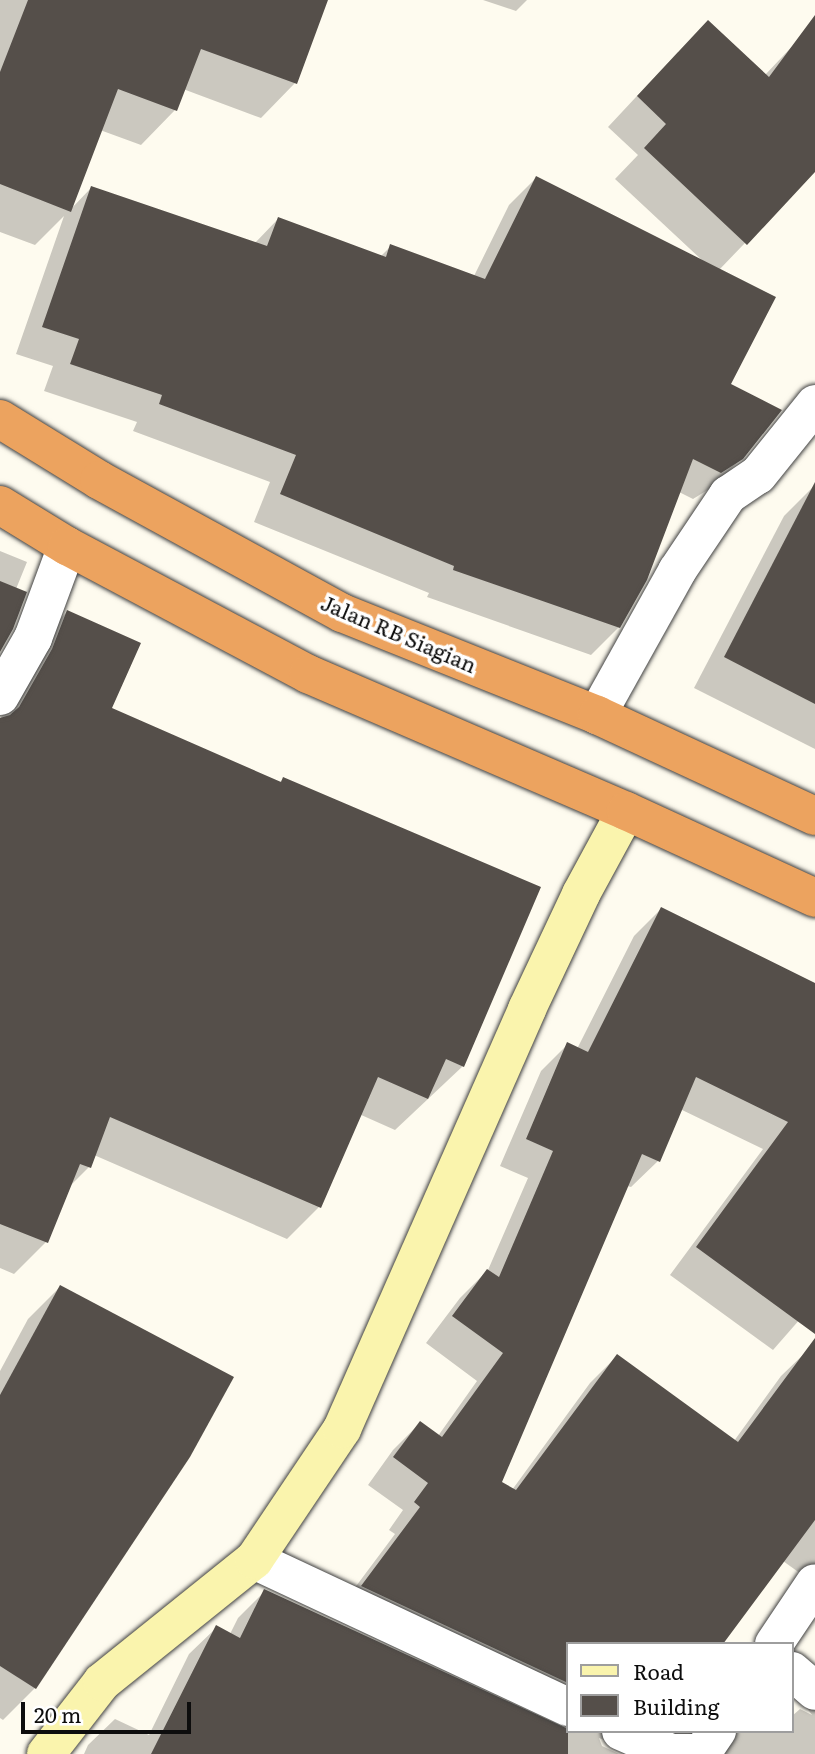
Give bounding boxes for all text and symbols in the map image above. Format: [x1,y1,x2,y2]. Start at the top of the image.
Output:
street label: Jalan RB Siagian [318,589,480,677]
legend [566,1642,794,1733]
text: Road [633,1655,684,1686]
scale bar [24,1688,194,1732]
text: Building [633,1690,719,1721]
text: 20 m [34,1698,81,1729]

